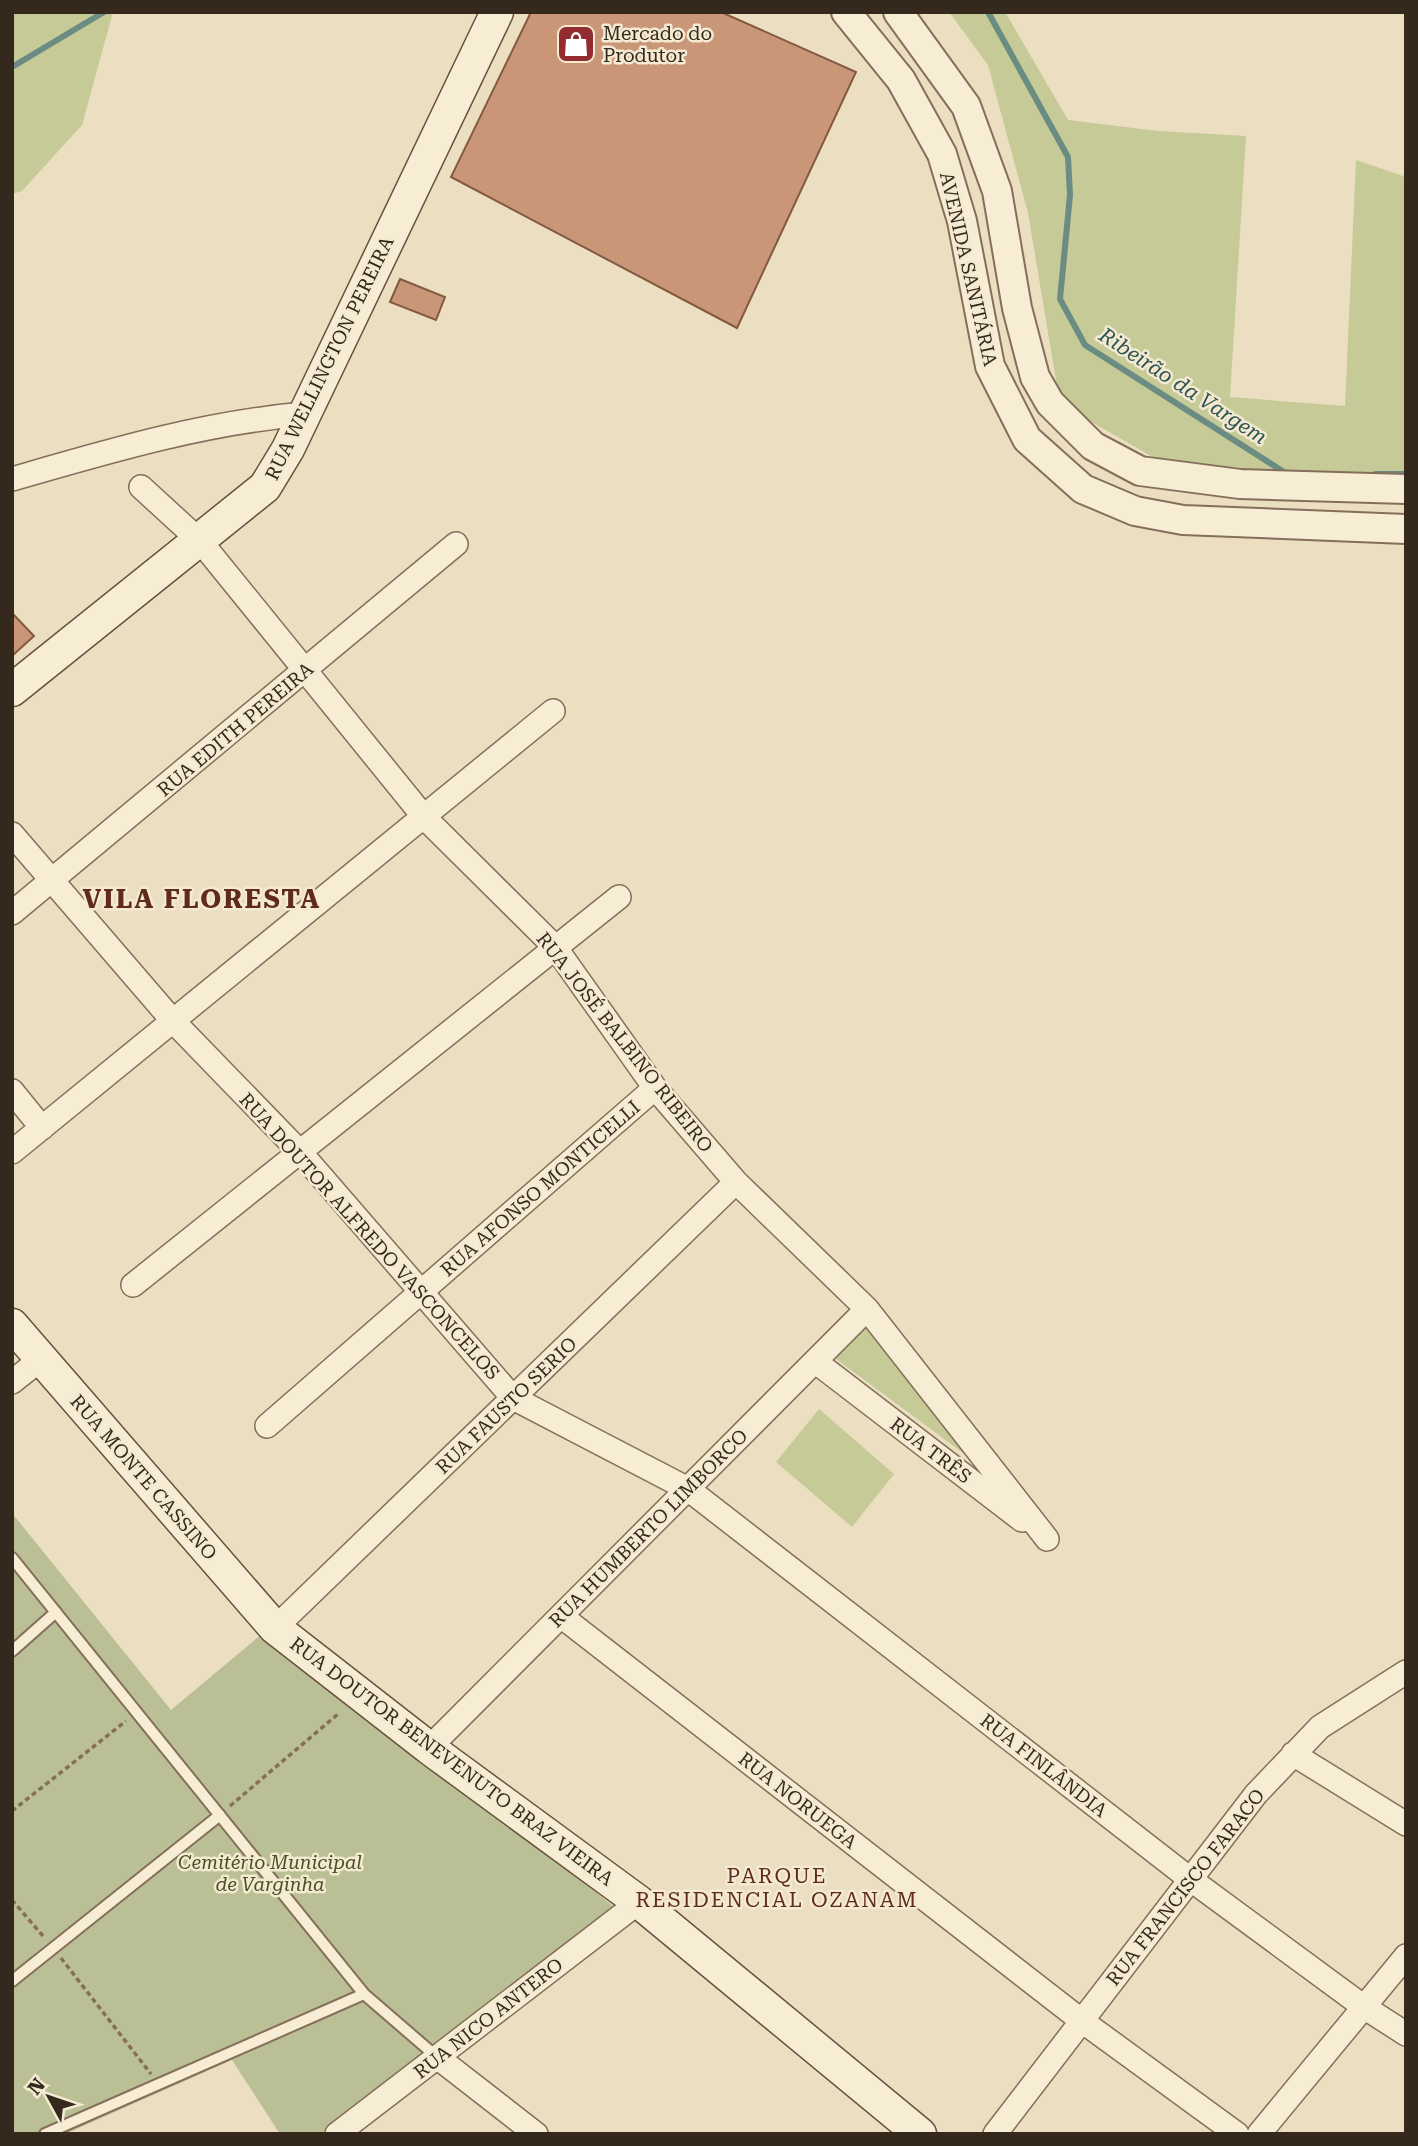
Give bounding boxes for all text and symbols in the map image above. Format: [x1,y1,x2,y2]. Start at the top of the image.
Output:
place label: Mercado do Produtor [603,22,712,67]
shop icon: Mercado do Produtor [555,23,597,65]
street label: AVENIDA SANITÁRIA [935,170,1002,369]
street label: RUA WELLINGTON PEREIRA [260,232,399,484]
water label: Ribeirão da Vargem [1094,322,1271,449]
street label: RUA EDITH PEREIRA [153,657,318,801]
district label: VILA FLORESTA [83,884,321,914]
street label: RUA JOSÉ BALBINO RIBEIRO [531,928,718,1157]
street label: RUA DOUTOR ALFREDO VASCONCELOS [235,1088,505,1385]
street label: RUA AFONSO MONTICELLI [436,1096,645,1281]
street label: RUA FAUSTO SERIO [431,1332,582,1479]
street label: RUA MONTE CASSINO [66,1390,222,1565]
street label: RUA TRÊS [886,1412,976,1488]
street label: RUA HUMBERTO LIMBORCO [544,1424,752,1632]
street label: RUA DOUTOR BENEVENUTO BRAZ VIEIRA [286,1632,618,1891]
street label: RUA FINLÂNDIA [976,1709,1112,1822]
street label: RUA NORUEGA [734,1747,862,1854]
street label: RUA FRANCISCO FARACO [1101,1784,1269,1990]
park label: Cemitério Municipal de Varginha [178,1851,362,1896]
district label: PARQUE RESIDENCIAL OZANAM [635,1864,919,1912]
street label: RUA NICO ANTERO [409,1953,567,2084]
north arrow [14,2062,84,2132]
text: N [23,2073,50,2099]

